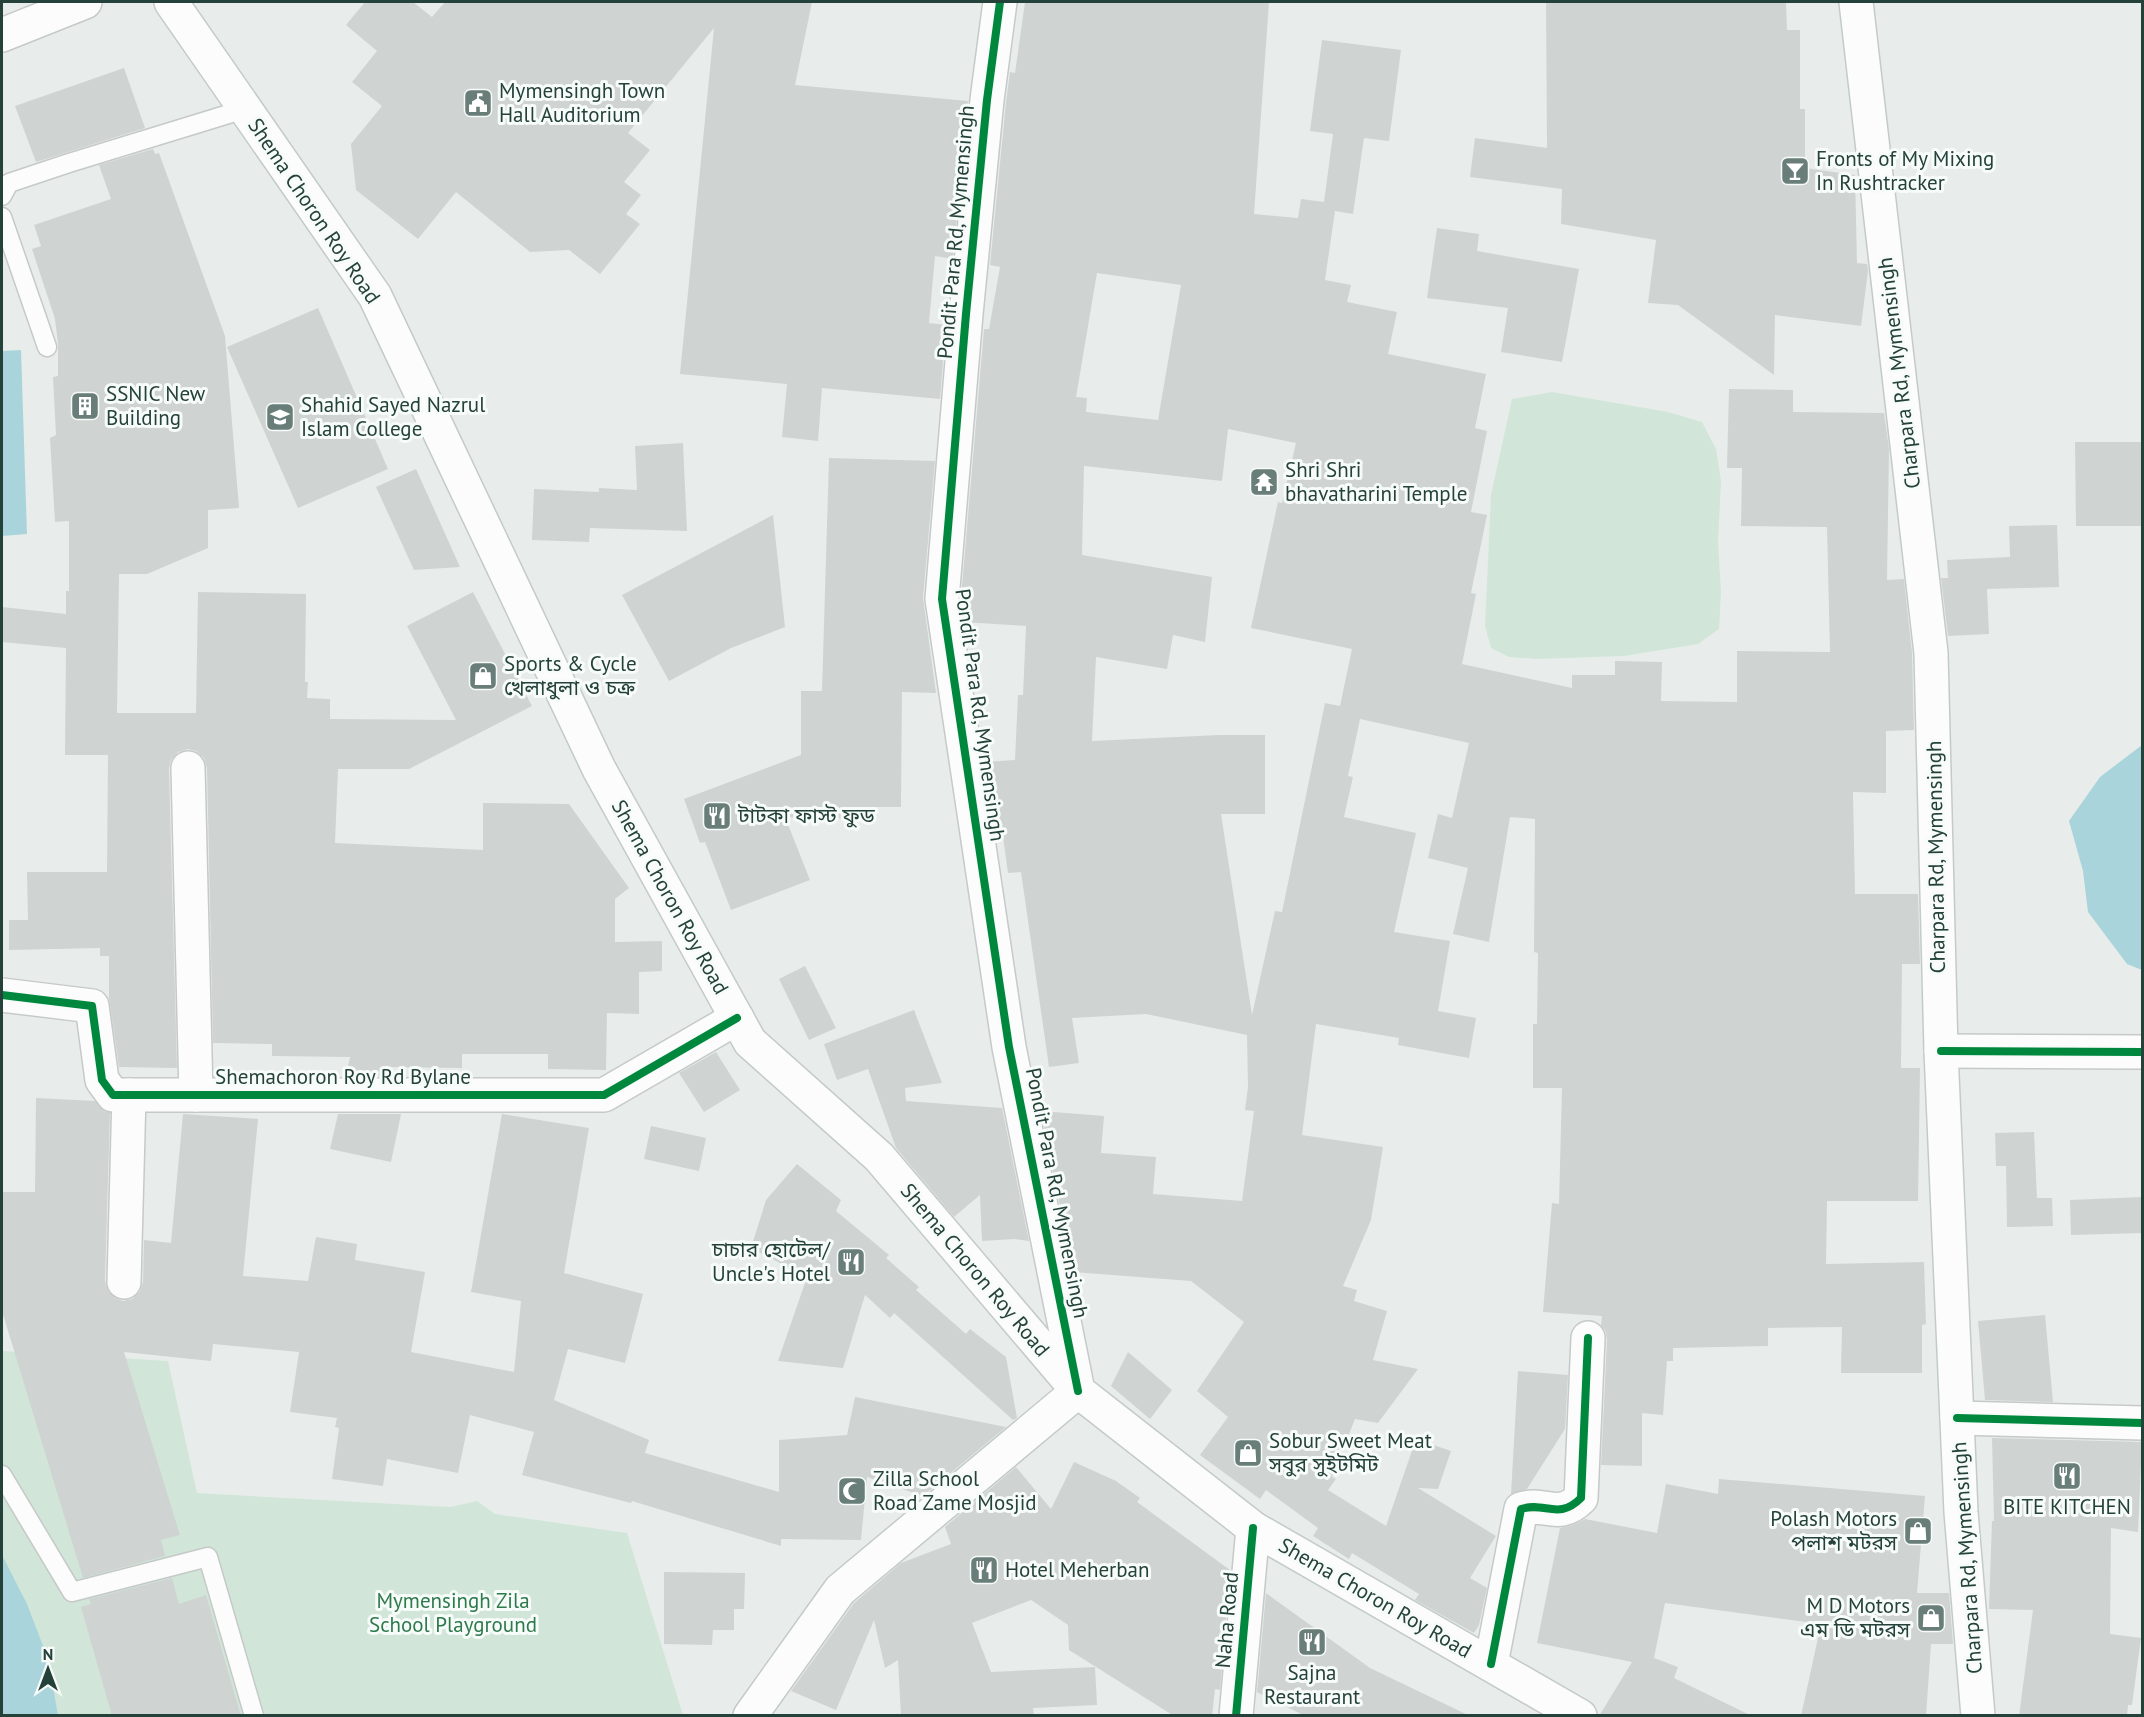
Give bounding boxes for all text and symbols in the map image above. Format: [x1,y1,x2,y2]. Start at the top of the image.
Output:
place label: Mymensingh Town Hall Auditorium [499,77,665,128]
public building icon: Mymensingh Town Hall Auditorium [462,87,494,119]
street label: Pondit Para Rd, Mymensingh [931,104,980,360]
street label: Shema Choron Roy Road [242,113,387,309]
place label: Fronts of My Mixing In Rushtracker [1816,145,1994,196]
bar icon: Fronts of My Mixing In Rushtracker [1779,155,1811,187]
street label: Charpara Rd, Mymensingh [1871,256,1926,490]
place label: SSNIC New Building [106,380,206,431]
building icon: SSNIC New Building [69,390,101,422]
place label: Shahid Sayed Nazrul Islam College [301,391,485,442]
school or university icon: Shahid Sayed Nazrul Islam College [264,401,296,433]
place label: Shri Shri bhavatharini Temple [1285,456,1468,507]
temple icon: Shri Shri bhavatharini Temple [1248,466,1280,498]
street label: Pondit Para Rd, Mymensingh [949,587,1012,843]
place label: Sports & Cycle খেলাধুলা ও চক্র [504,650,637,701]
shop icon: Sports & Cycle খেলাধুলা ও চক্র [467,660,499,692]
street label: Charpara Rd, Mymensingh [1920,740,1951,974]
street label: Shema Choron Roy Road [606,795,735,999]
restaurant icon: টাটকা ফাস্ট ফুড [701,800,733,832]
place label: টাটকা ফাস্ট ফুড [737,802,876,829]
street label: Shemachoron Roy Rd Bylane [215,1063,471,1090]
street label: Pondit Para Rd, Mymensingh [1020,1065,1095,1321]
street label: Shema Choron Roy Road [895,1177,1056,1362]
place label: চাচার হোটেল/ Uncle's Hotel [711,1236,832,1287]
restaurant icon: চাচার হোটেল/ Uncle's Hotel [835,1246,867,1278]
place label: Sobur Sweet Meat সবুর সুইটমিট [1268,1427,1432,1478]
shop icon: Sobur Sweet Meat সবুর সুইটমিট [1232,1437,1264,1469]
street label: Charpara Rd, Mymensingh [1945,1441,1988,1675]
restaurant icon: BITE KITCHEN [2051,1460,2083,1492]
place label: Zilla School Road Zame Mosjid [873,1465,1037,1516]
mosque icon: Zilla School Road Zame Mosjid [836,1475,868,1507]
place label: BITE KITCHEN [2003,1493,2131,1520]
place label: Polash Motors পলাশ মটরস [1770,1505,1898,1556]
shop icon: Polash Motors পলাশ মটরস [1902,1515,1934,1547]
street label: Shema Choron Roy Road [1274,1531,1476,1664]
restaurant icon: Hotel Meherban [968,1554,1000,1586]
place label: Hotel Meherban [1005,1556,1149,1583]
street label: Naha Road [1209,1571,1244,1669]
park label: Mymensingh Zila School Playground [369,1587,537,1638]
place label: M D Motors এম ডি মটরস [1800,1592,1911,1643]
shop icon: M D Motors এম ডি মটরস [1915,1602,1947,1634]
restaurant icon: Sajna Restaurant [1296,1626,1328,1658]
north arrow [18,1639,78,1699]
text: N [43,1644,53,1664]
place label: Sajna Restaurant [1264,1659,1360,1710]

